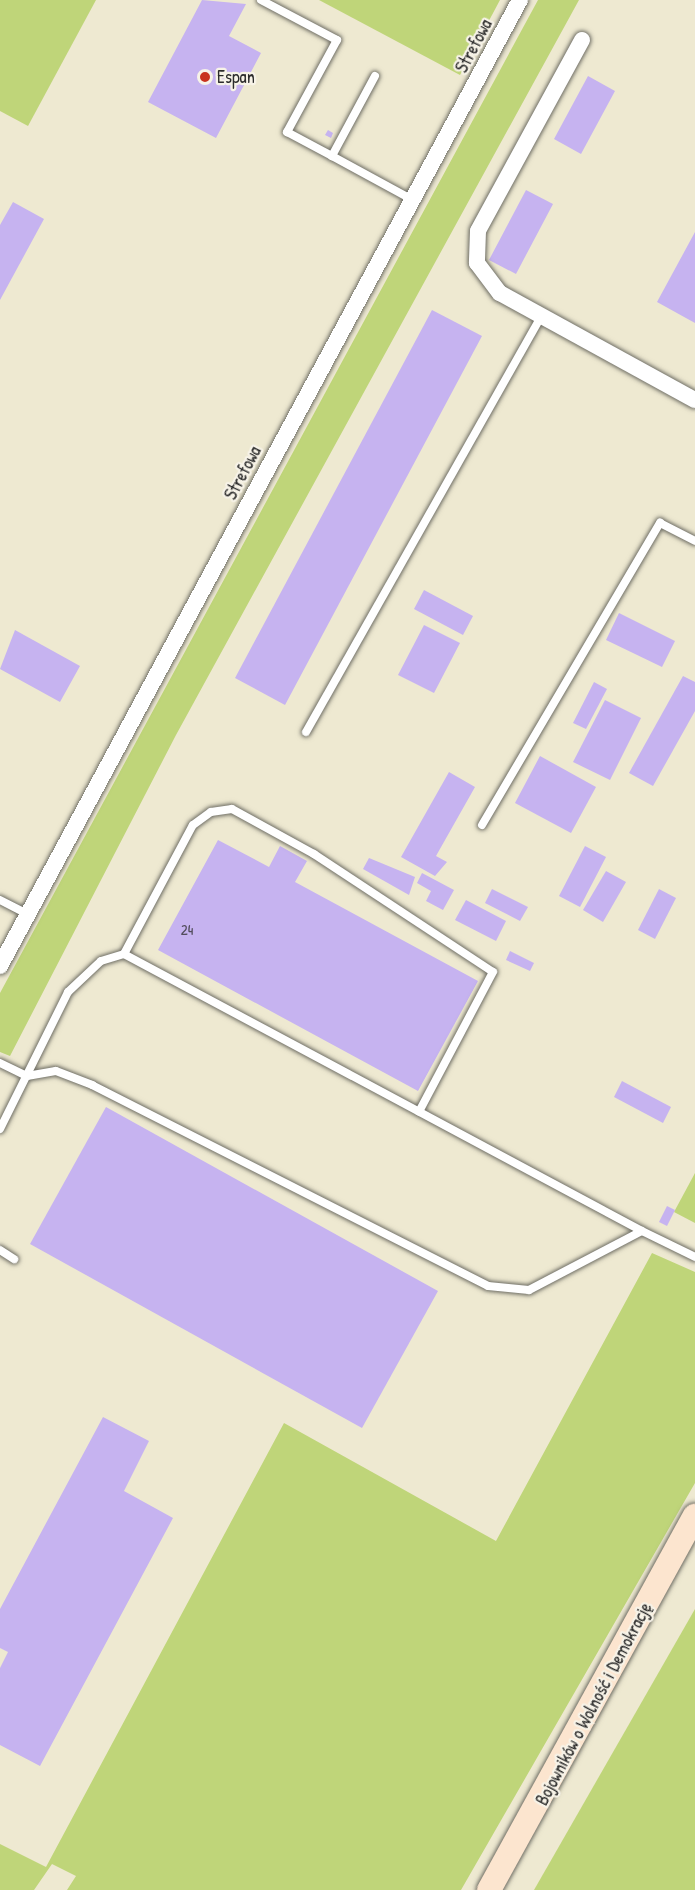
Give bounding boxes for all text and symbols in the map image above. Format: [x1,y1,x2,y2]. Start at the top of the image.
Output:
street label: Strefowa [451,15,497,77]
place label: Espan [217,66,255,88]
marker: Espan [198,70,212,84]
street label: Strefowa [220,442,266,504]
house number: 24 [181,921,193,939]
street label: Bojowników o Wolność i Demokrację [531,1599,657,1809]

